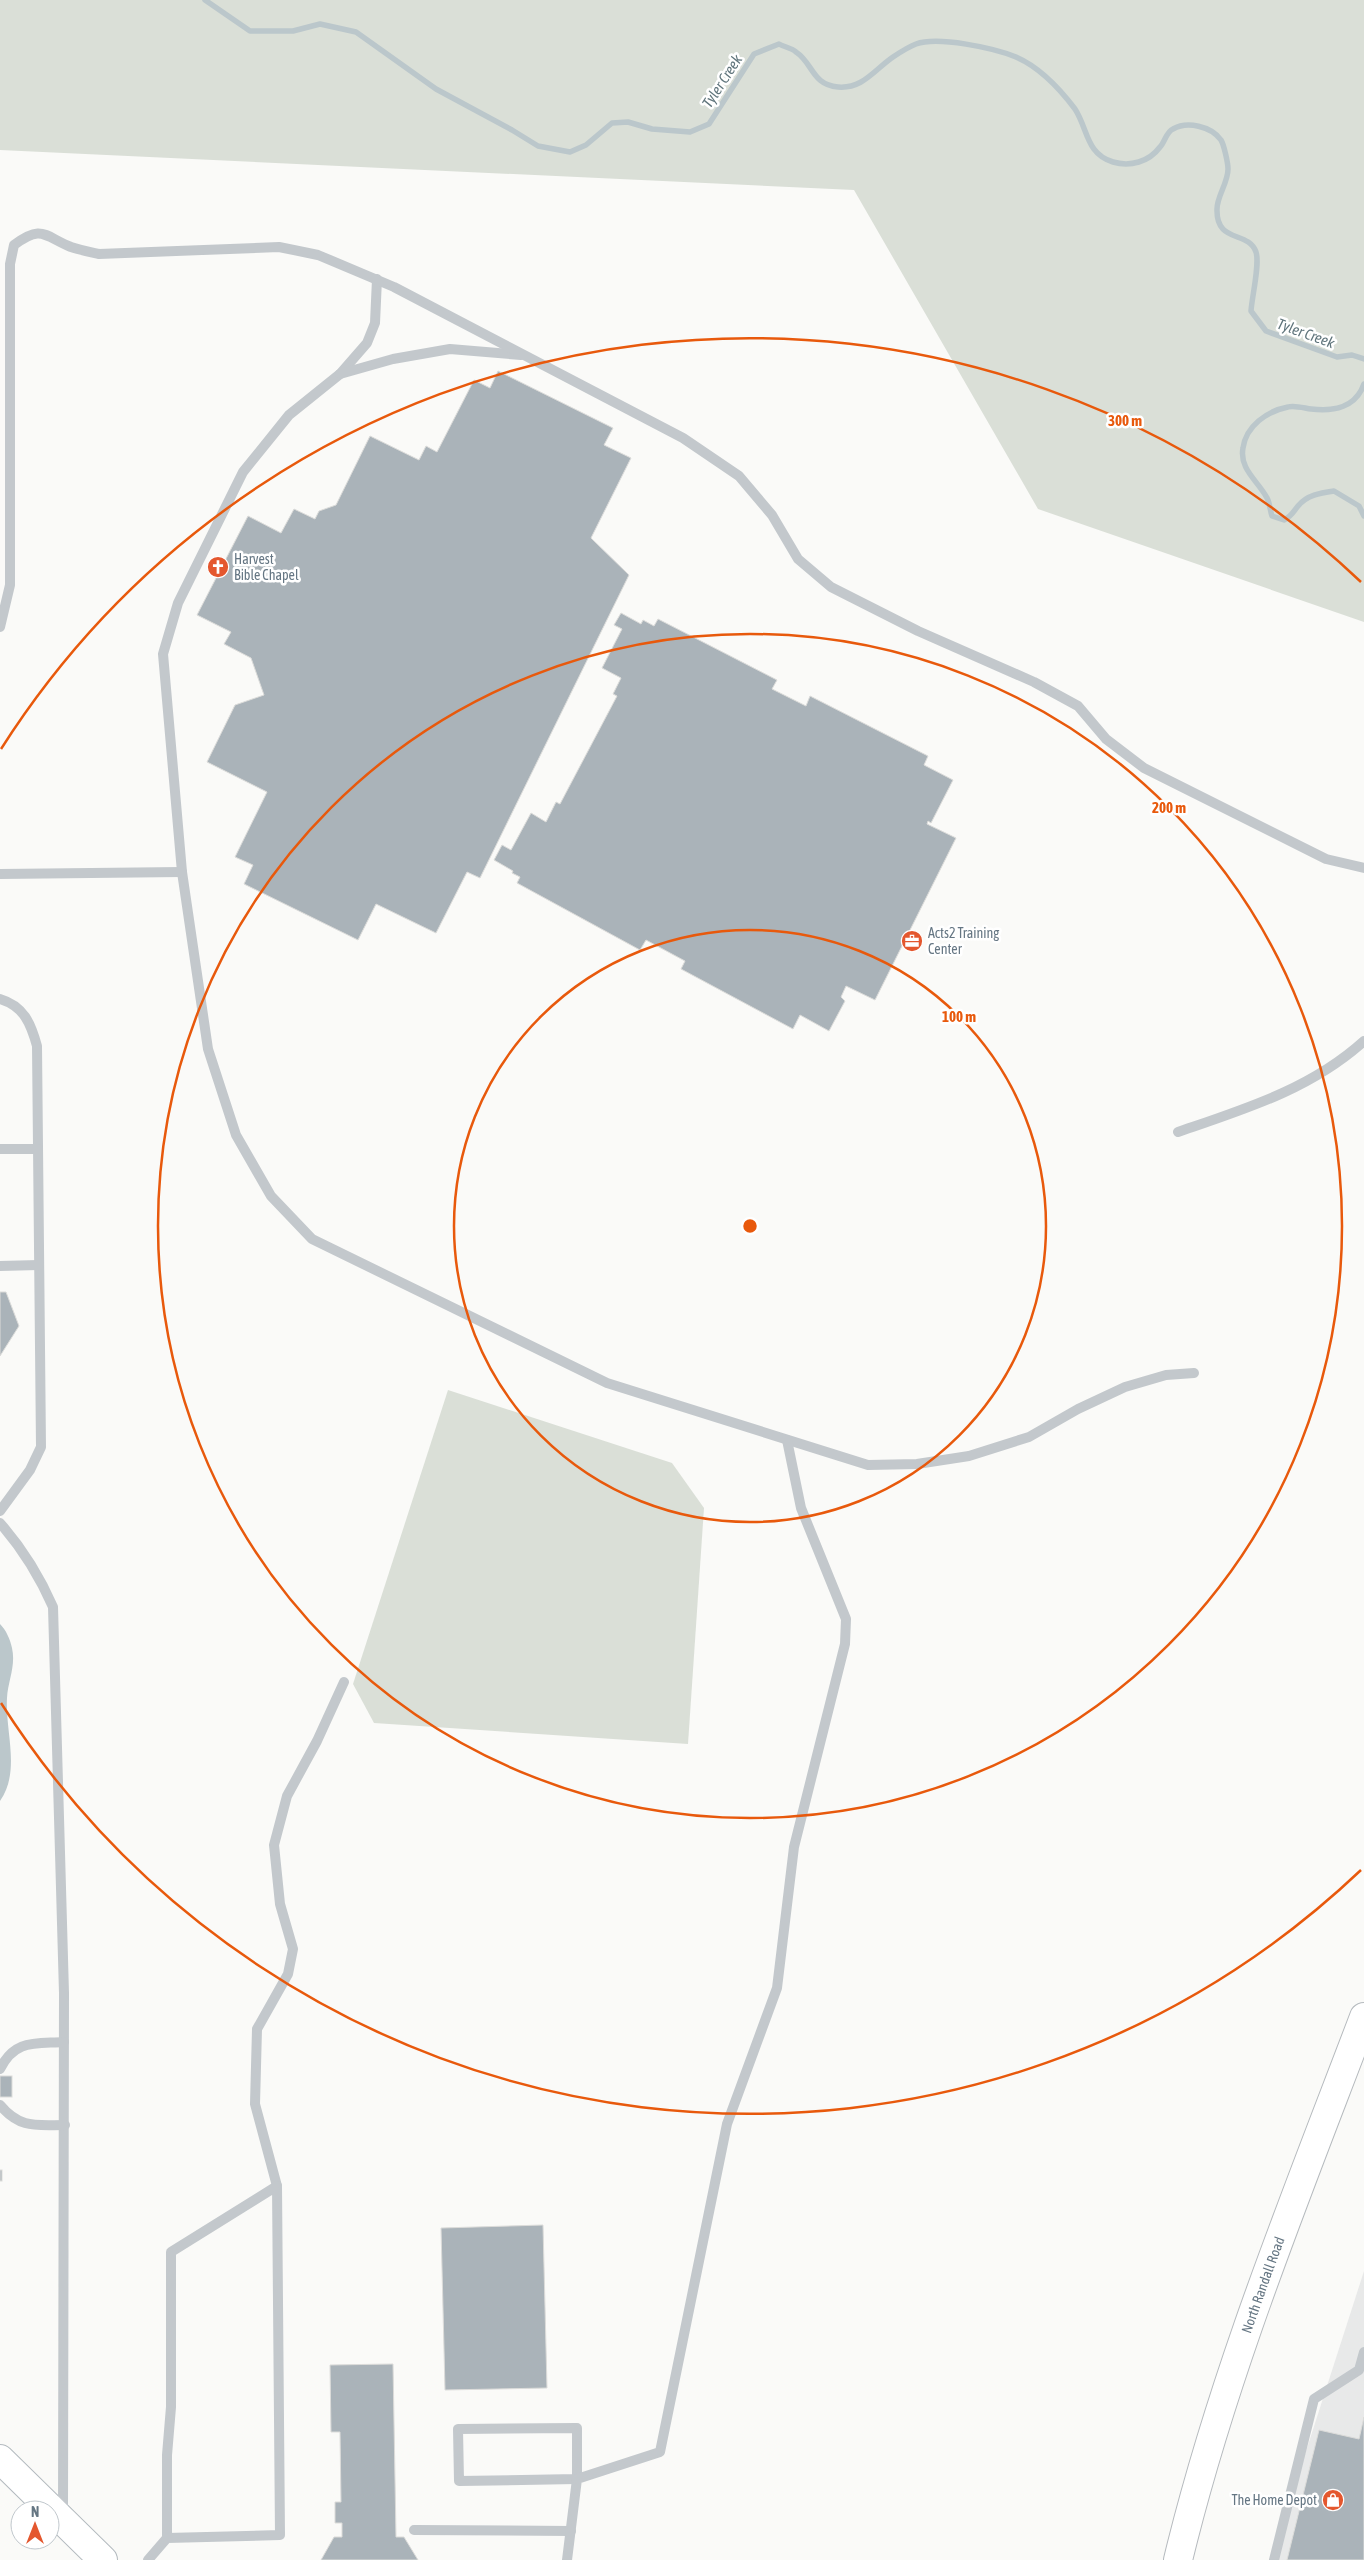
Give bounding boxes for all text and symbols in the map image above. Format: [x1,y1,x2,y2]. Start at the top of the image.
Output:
water label: Tyler Creek [699,51,746,111]
water label: Tyler Creek [1275,315,1337,351]
text: 300 m [1108,412,1142,429]
place label: Harvest Bible Chapel [234,551,299,583]
church icon: Harvest Bible Chapel [206,555,230,579]
text: 200 m [1152,799,1186,816]
place label: Acts2 Training Center [928,925,999,957]
office icon: Acts2 Training Center [900,929,924,953]
text: 100 m [942,1008,976,1025]
centre of rings [741,1217,759,1235]
street label: North Randall Road [1238,2235,1288,2335]
shop icon: The Home Depot [1321,2488,1345,2512]
place label: The Home Depot [1232,2492,1317,2508]
north arrow [10,2500,60,2550]
text: N [31,2504,39,2520]

